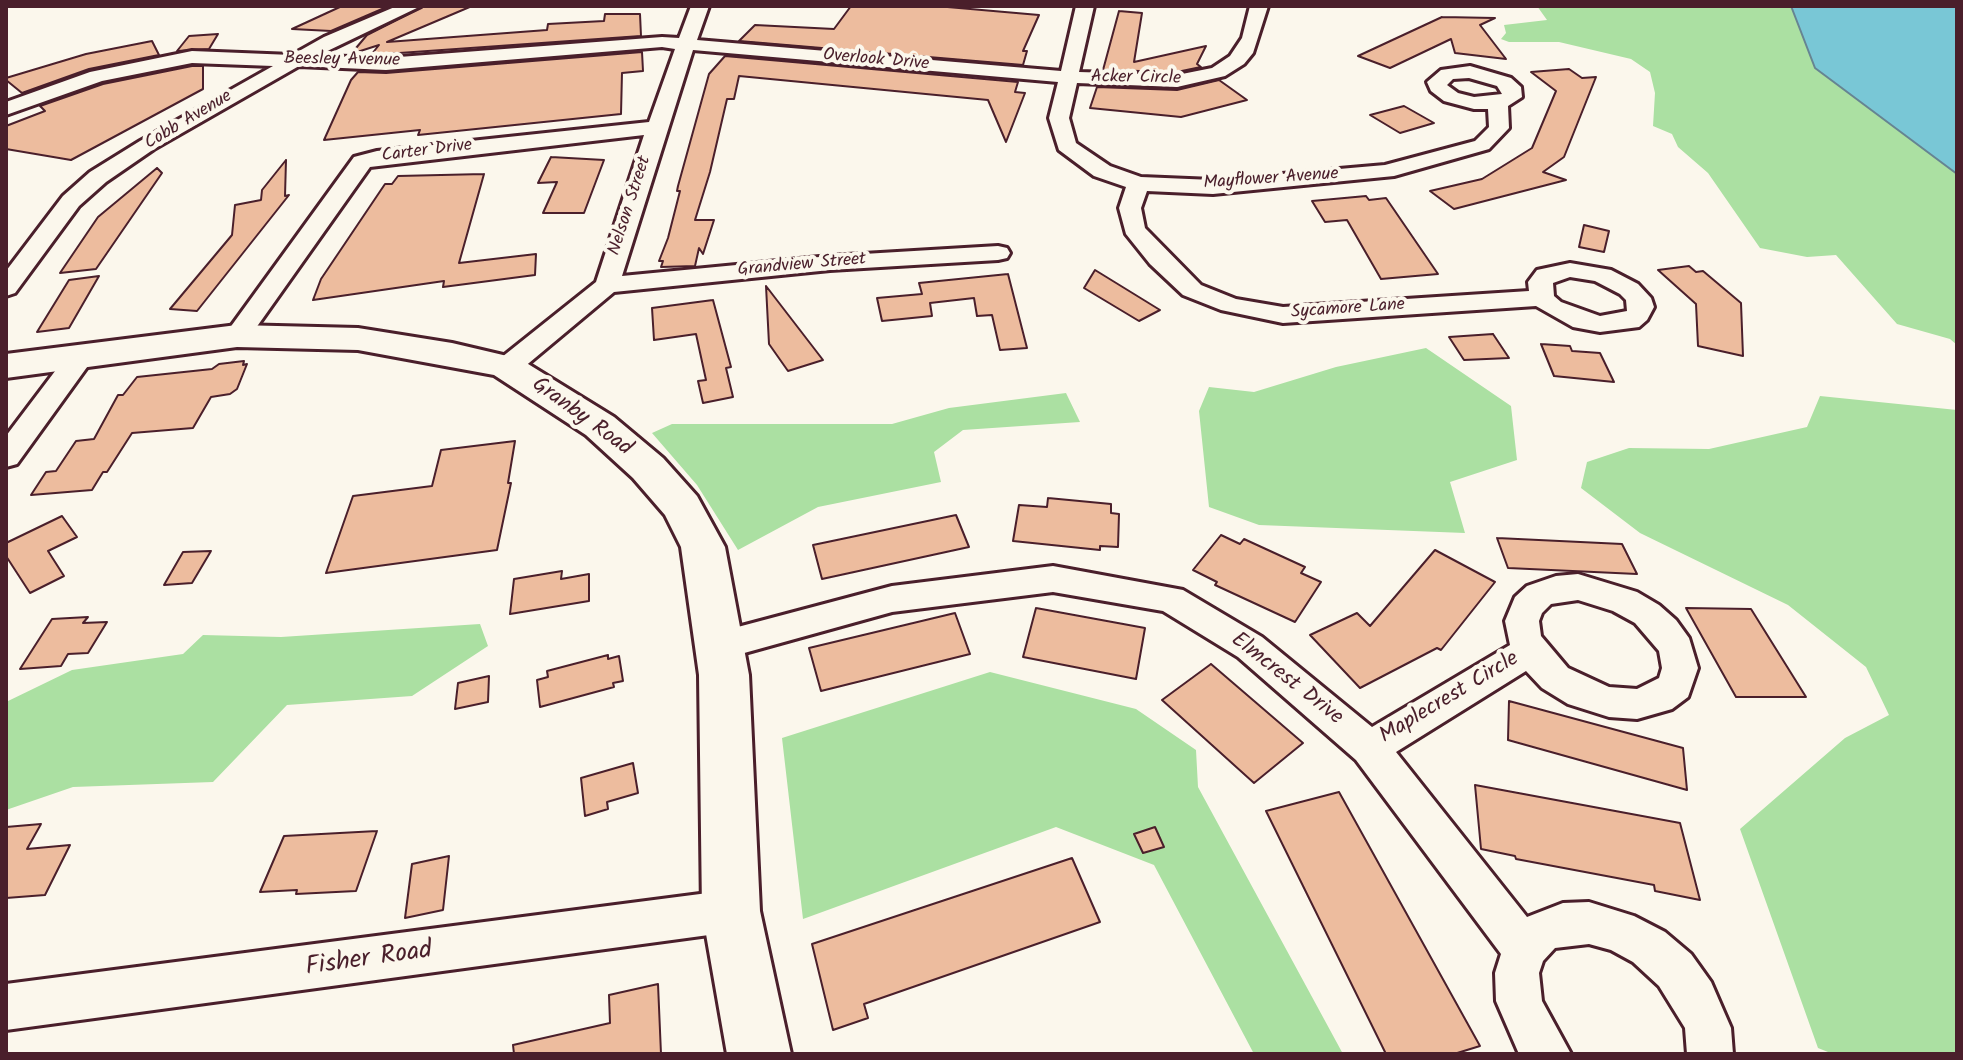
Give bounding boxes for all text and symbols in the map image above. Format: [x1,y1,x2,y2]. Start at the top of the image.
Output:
street label: Overlook Drive [822,46,930,76]
street label: Beesley Avenue [284,49,400,73]
street label: Acker Circle [1091,67,1181,91]
street label: Cobb Avenue [141,86,237,156]
street label: Carter Drive [381,136,473,168]
street label: Nelson Street [605,154,657,258]
street label: Mayflower Avenue [1203,165,1339,195]
street label: Grandview Street [737,250,867,282]
street label: Sycamore Lane [1290,295,1406,325]
street label: Granby Road [526,373,636,463]
street label: Elmcrest Drive [1225,628,1347,732]
street label: Maplecrest Circle [1376,647,1524,751]
street label: Fisher Road [304,937,434,985]

